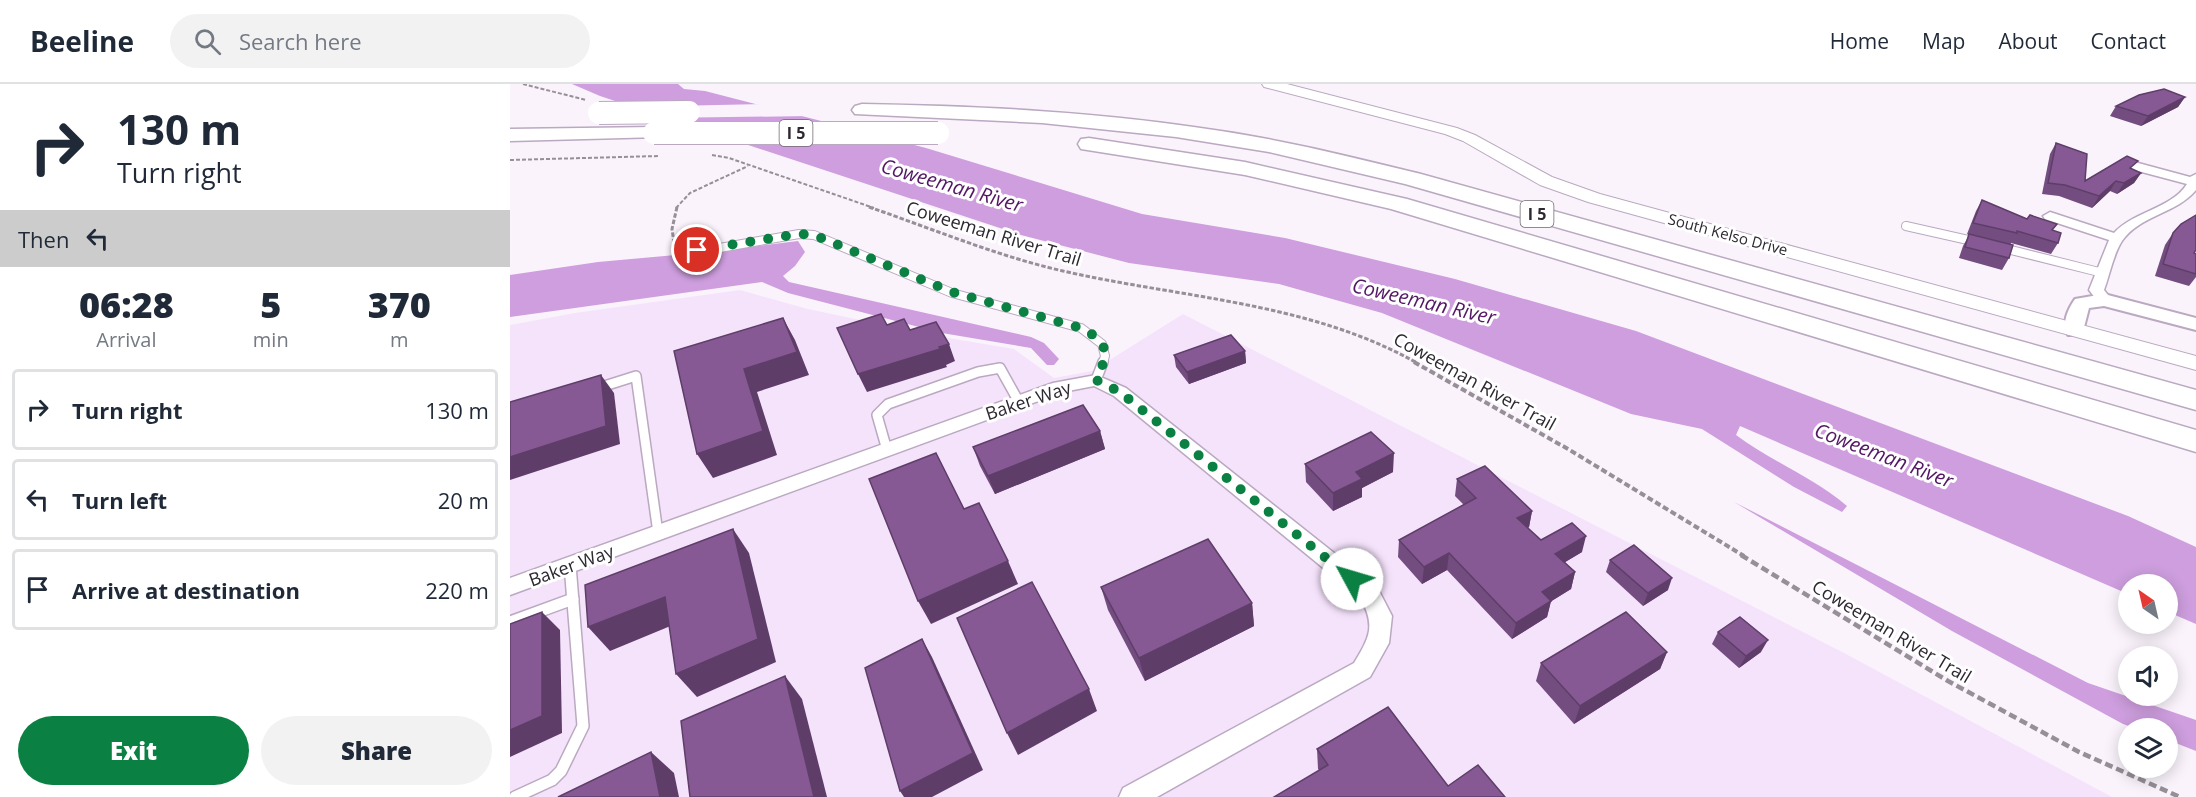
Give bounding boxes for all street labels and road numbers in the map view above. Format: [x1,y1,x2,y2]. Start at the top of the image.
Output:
road number: I 5 [780,120,812,146]
street label: Coweeman River Trail [904,195,1084,271]
road number: I 5 [1520,201,1554,227]
street label: South Kelso Drive [1666,208,1790,260]
street label: Coweeman River Trail [1390,326,1560,436]
street label: Baker Way [982,375,1075,425]
street label: Baker Way [525,538,618,591]
street label: Coweeman River Trail [1808,574,1976,688]

